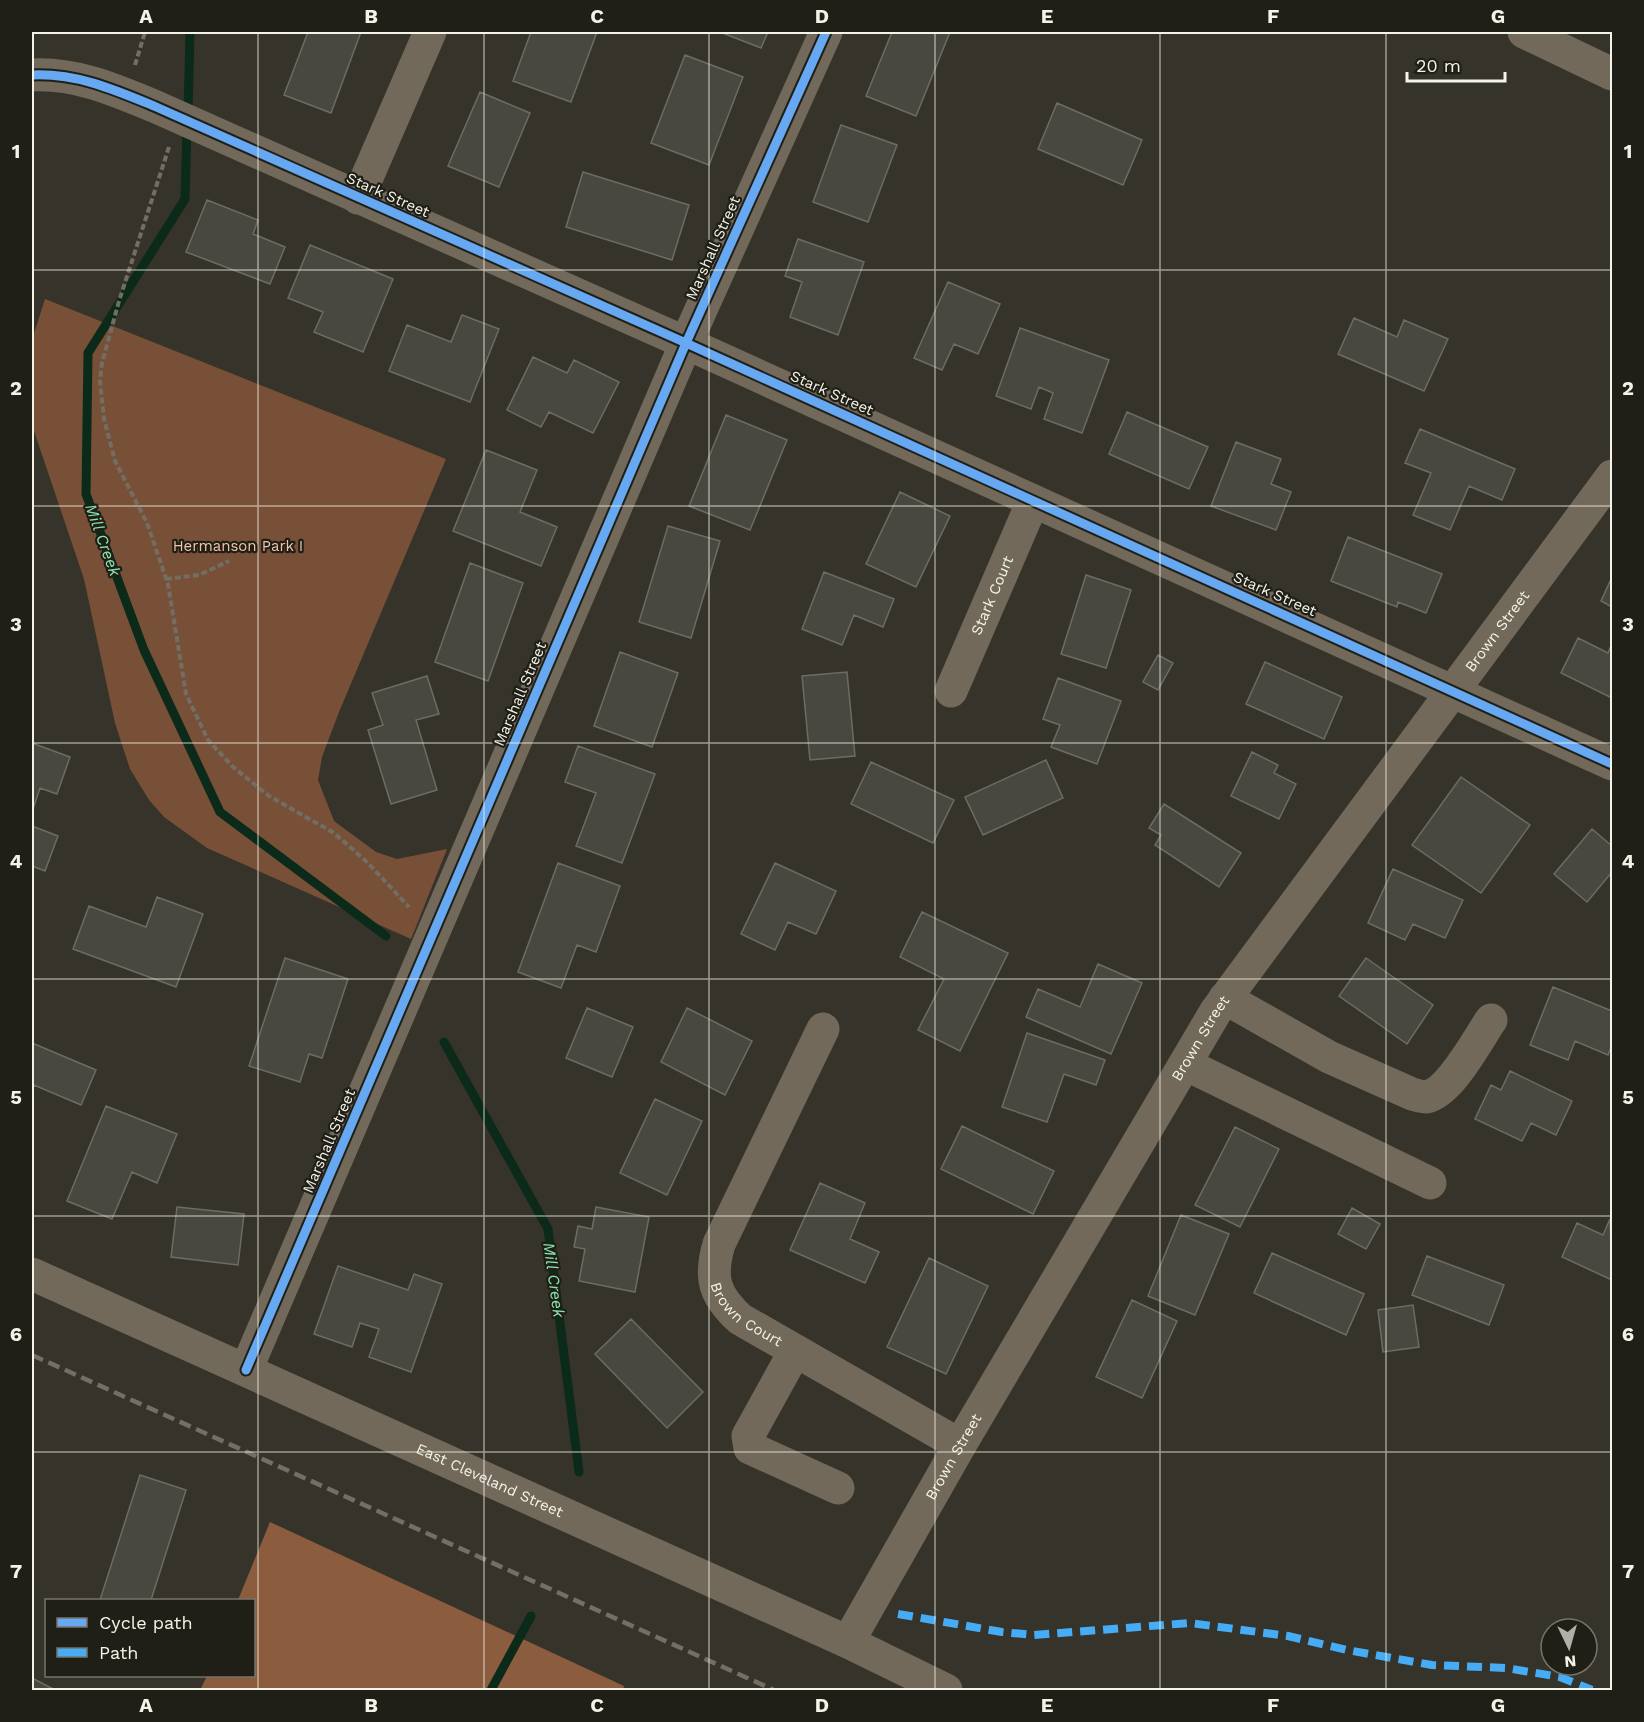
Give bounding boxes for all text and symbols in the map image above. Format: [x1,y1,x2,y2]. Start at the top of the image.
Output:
text: A [139,4,153,28]
text: B [364,4,378,28]
text: C [590,4,604,28]
text: D [815,4,829,28]
text: E [1041,4,1053,28]
text: F [1267,4,1279,28]
text: G [1491,4,1505,28]
scale bar [1407,45,1504,83]
text: 20 m [1416,55,1461,76]
text: 1 [12,139,20,163]
text: 1 [1624,139,1632,163]
street label: Stark Street [344,169,433,222]
street label: Marshall Street [682,193,744,303]
street label: Stark Street [788,367,877,420]
text: 2 [10,376,22,400]
text: 2 [1622,376,1634,400]
water label: Mill Creek [81,501,125,580]
park label: Hermanson Park I [173,537,303,555]
street label: Stark Court [967,553,1017,638]
street label: Stark Street [1231,568,1320,621]
street label: Brown Street [1461,586,1534,675]
text: 3 [10,612,22,636]
text: 3 [1622,612,1634,636]
street label: Marshall Street [490,638,550,749]
text: 4 [10,849,23,873]
text: 4 [1622,849,1635,873]
street label: Brown Street [1168,992,1234,1084]
text: 5 [10,1085,22,1109]
street label: Marshall Street [299,1085,359,1196]
text: 5 [1622,1085,1634,1109]
water label: Mill Creek [539,1241,569,1320]
street label: Brown Court [707,1280,786,1351]
text: 6 [10,1322,22,1346]
text: 6 [1622,1322,1634,1346]
street label: Brown Street [922,1410,986,1503]
street label: East Cleveland Street [413,1439,567,1522]
text: 7 [10,1559,22,1583]
text: 7 [1622,1559,1634,1583]
legend [45,1599,255,1677]
text: Cycle path [99,1612,193,1633]
north arrow [1539,1617,1599,1677]
text: Path [99,1642,139,1663]
text: N [1564,1651,1577,1671]
text: A [139,1693,153,1717]
text: B [364,1693,378,1717]
text: C [590,1693,604,1717]
text: D [815,1693,829,1717]
text: E [1041,1693,1053,1717]
text: F [1267,1693,1279,1717]
text: G [1491,1693,1505,1717]

